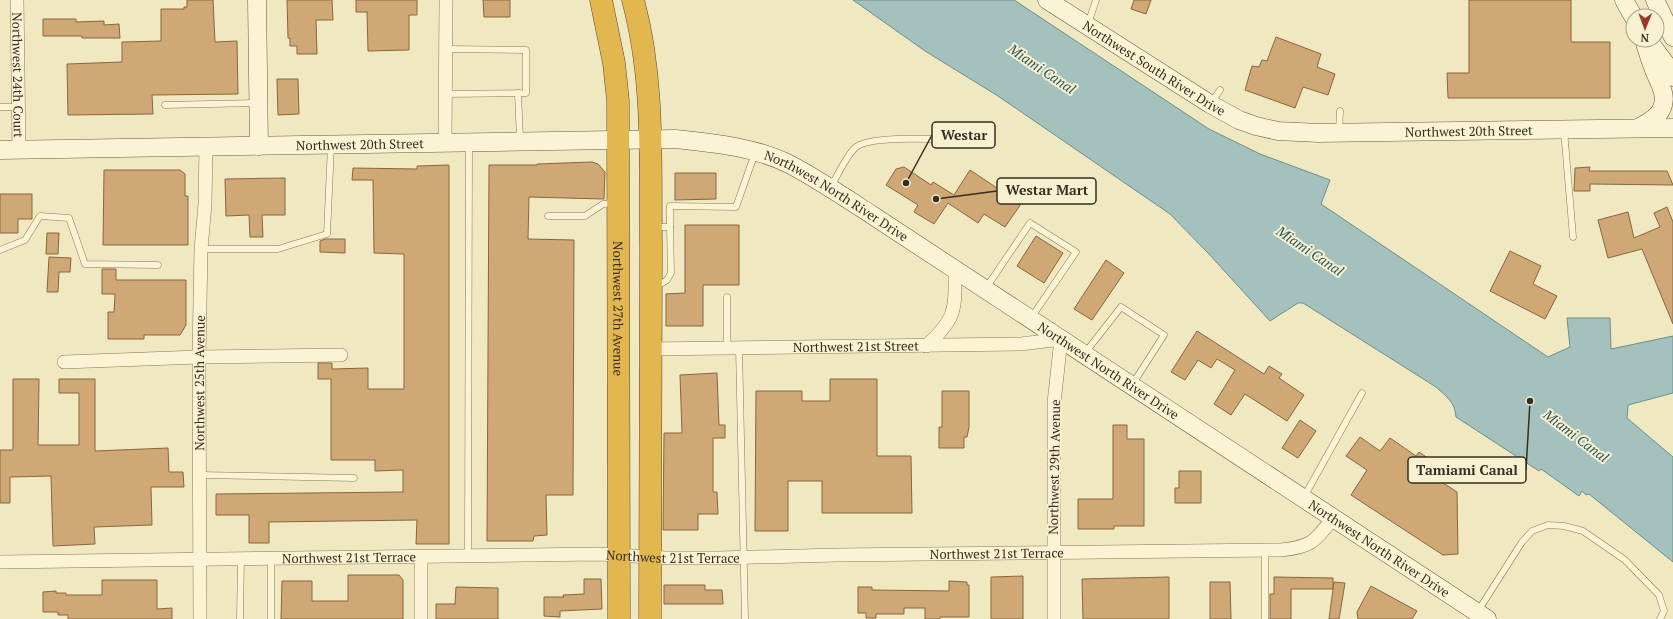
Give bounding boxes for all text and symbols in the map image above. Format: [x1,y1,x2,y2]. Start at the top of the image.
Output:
north arrow [1625,8,1665,48]
street label: Northwest 24th Court [8,12,28,138]
street label: Northwest South River Drive [1080,16,1229,120]
text: N [1640,31,1649,45]
water label: Miami Canal [1004,39,1080,98]
street label: Northwest 20th Street [1405,121,1533,141]
callout: Westar [932,122,995,148]
text: Westar [941,125,987,144]
street label: Northwest 20th Street [296,134,424,154]
street label: Northwest North River Drive [762,146,912,245]
callout: Westar Mart [997,178,1096,204]
text: Westar Mart [1006,180,1089,199]
water label: Miami Canal [1272,221,1348,280]
street label: Northwest 27th Avenue [609,241,628,376]
street label: Northwest 25th Avenue [190,315,209,451]
street label: Northwest North River Drive [1035,318,1183,423]
street label: Northwest 21st Street [793,336,919,356]
street label: Northwest 29th Avenue [1044,399,1064,535]
water label: Miami Canal [1539,404,1613,466]
callout: Tamiami Canal [1408,457,1526,483]
text: Tamiami Canal [1416,460,1518,479]
street label: Northwest North River Drive [1305,495,1453,601]
street label: Northwest 21st Terrace [930,543,1064,563]
street label: Northwest 21st Terrace [605,545,740,567]
street label: Northwest 21st Terrace [282,547,416,567]

